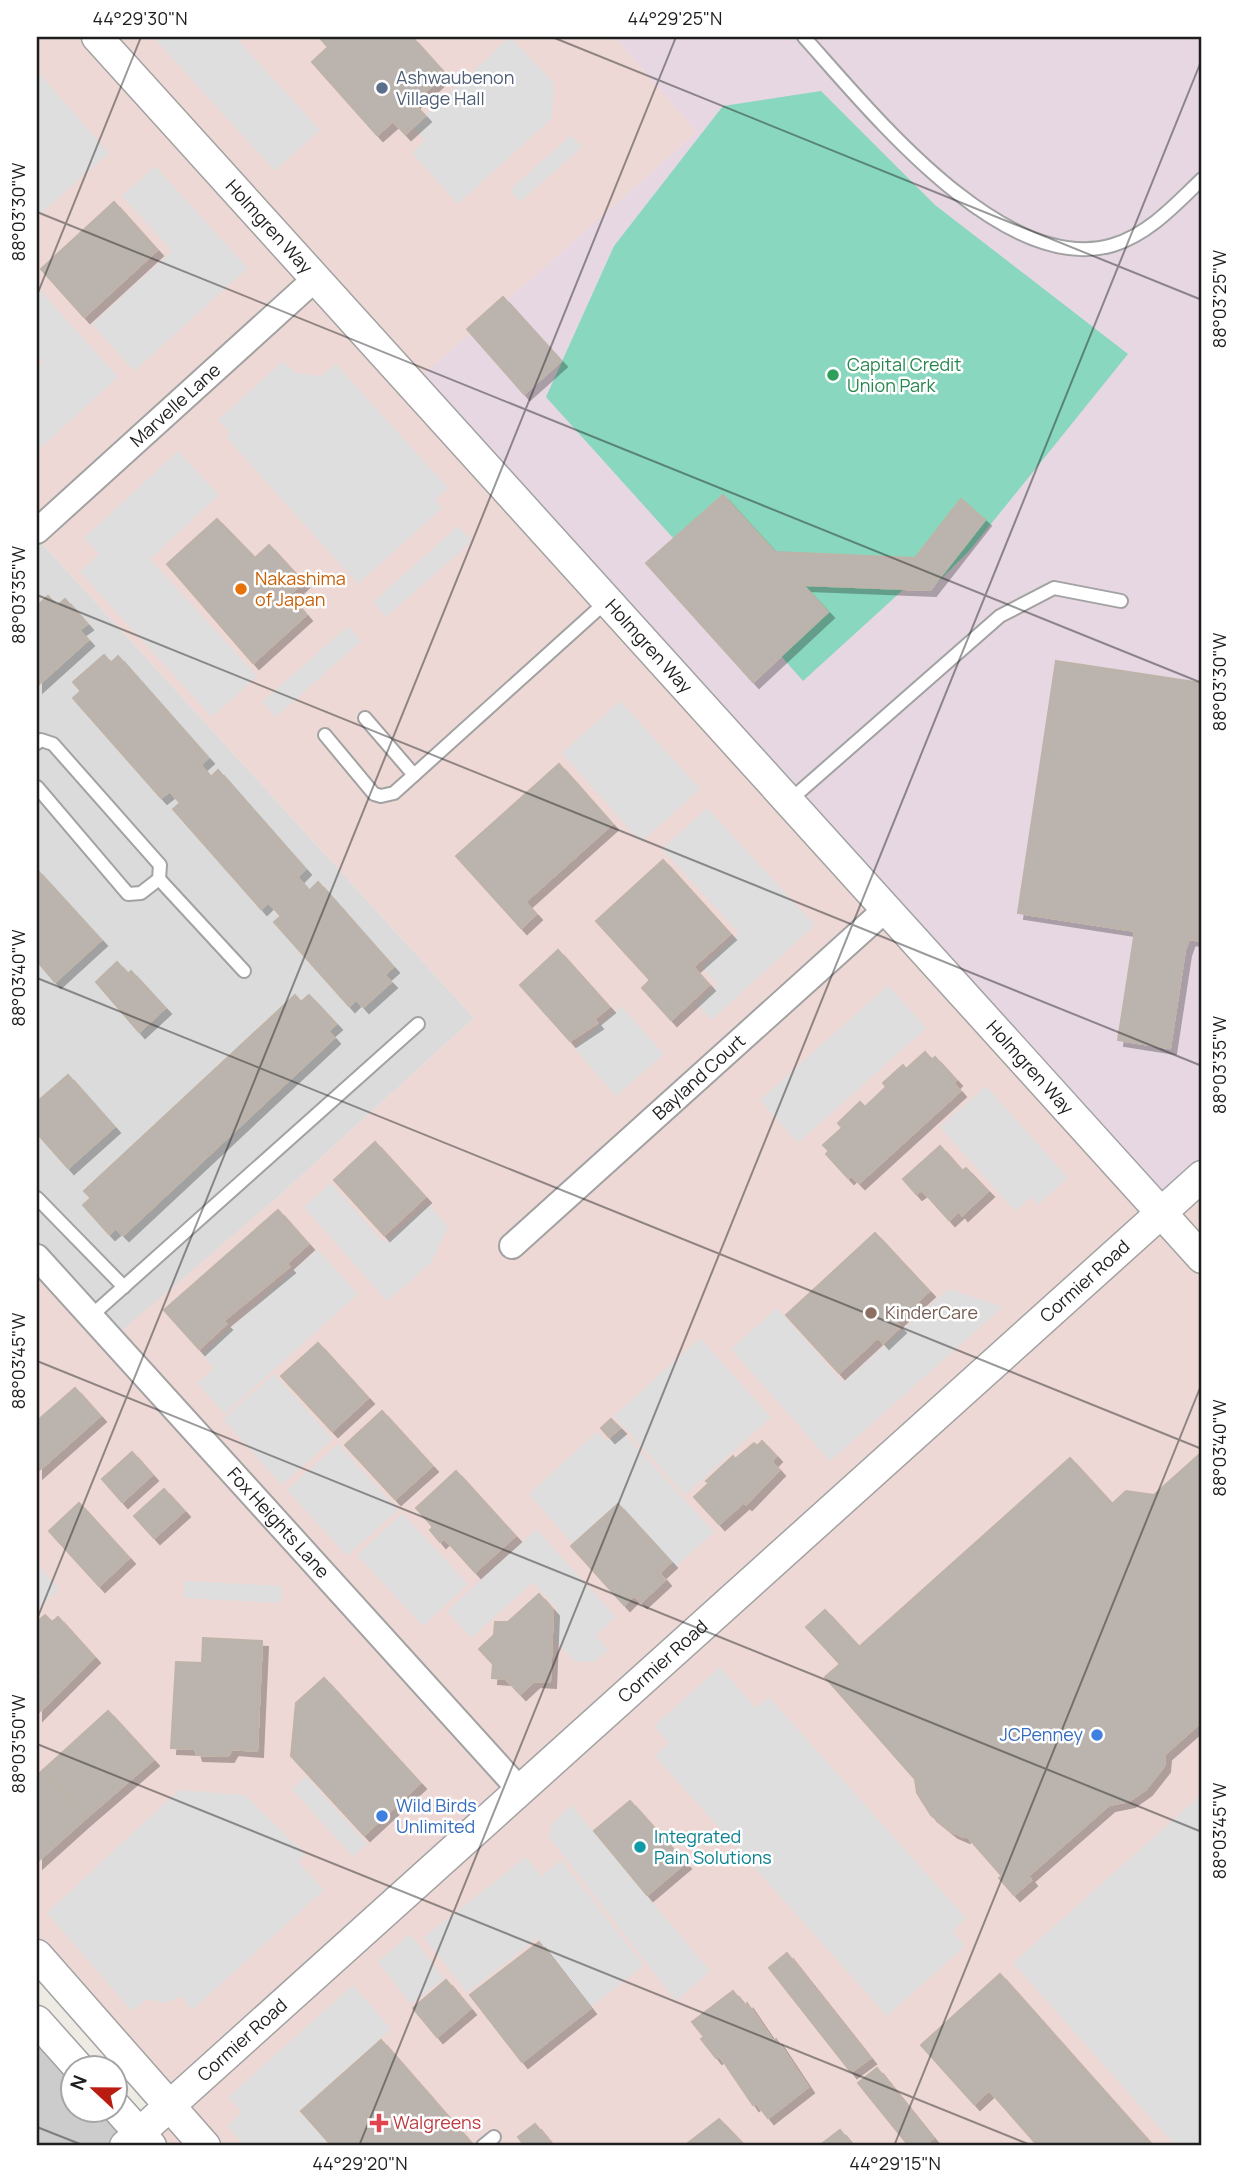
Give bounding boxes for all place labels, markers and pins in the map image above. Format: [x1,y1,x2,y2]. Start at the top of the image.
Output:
place label: Ashwaubenon Village Hall [396,65,514,110]
marker: Ashwaubenon Village Hall [374,80,390,96]
place label: Capital Credit Union Park [847,352,962,397]
marker: Capital Credit Union Park [825,367,841,383]
place label: Nakashima of Japan [255,566,346,611]
marker: Nakashima of Japan [233,581,249,597]
place label: KinderCare [885,1300,978,1324]
marker: KinderCare [863,1305,879,1321]
place label: JCPenney [1000,1722,1083,1746]
marker: JCPenney [1089,1727,1105,1743]
place label: Wild Birds Unlimited [396,1793,477,1838]
marker: Wild Birds Unlimited [374,1808,390,1824]
place label: Integrated Pain Solutions [654,1824,772,1869]
marker: Integrated Pain Solutions [632,1839,648,1855]
place label: Walgreens [393,2110,481,2134]
marker: Walgreens [371,2115,387,2131]

